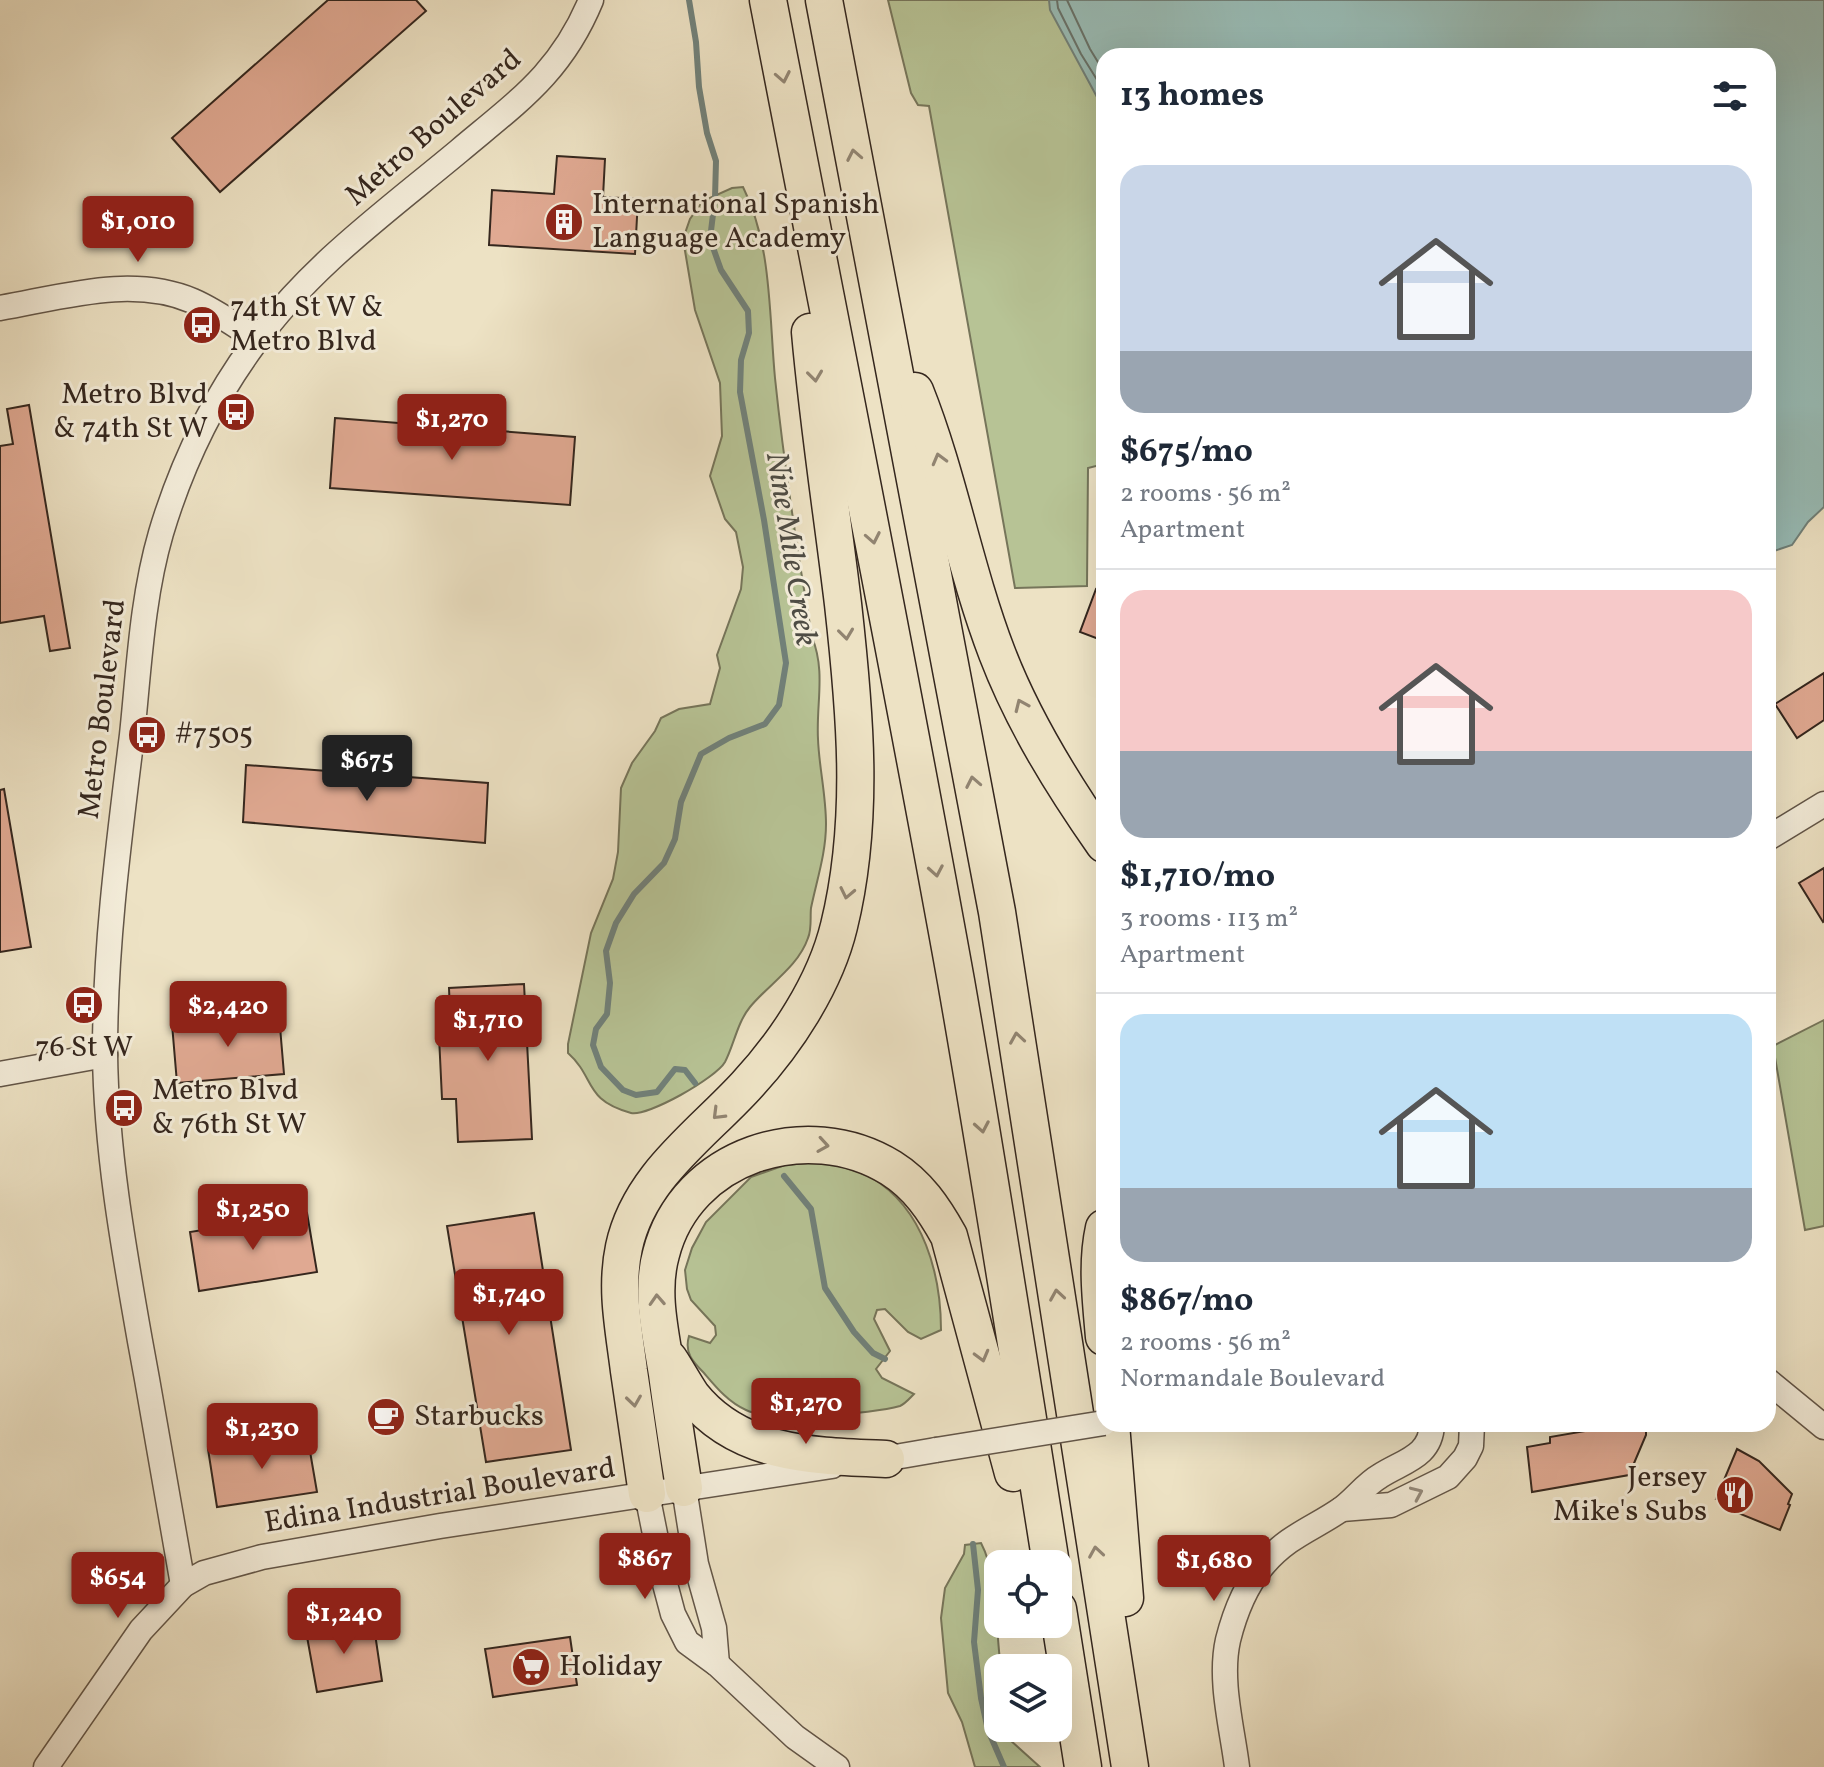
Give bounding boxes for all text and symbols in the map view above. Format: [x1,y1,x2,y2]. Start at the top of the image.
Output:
street label: Metro Boulevard [337,40,531,216]
one-way arrow [773,70,790,83]
text: 13 homes [1120,73,1264,120]
icon: filters [1708,74,1752,118]
one-way arrow [846,149,863,162]
place label: International Spanish Language Academy [592,184,880,260]
pin: $1,010 [73,196,203,264]
building icon: International Spanish Language Academy [543,201,585,243]
text: $1,010 [101,204,175,240]
icon: home [1364,217,1508,361]
place label: 74th St W & Metro Blvd [230,287,384,363]
bus stop icon: 74th St W & Metro Blvd [181,304,223,346]
one-way arrow [807,370,824,383]
place label: Metro Blvd & 74th St W [54,374,208,450]
bus stop icon: Metro Blvd & 74th St W [215,391,257,433]
pin: $1,270 [387,394,517,462]
text: $1,270 [415,402,489,438]
text: $675/mo [1120,429,1253,476]
water label: Nine Mile Creek [753,449,827,649]
one-way arrow [932,452,949,466]
text: 2 rooms · 56 m² [1120,476,1291,512]
text: Apartment [1120,512,1245,548]
one-way arrow [863,531,880,544]
street label: Metro Boulevard [69,597,137,821]
one-way arrow [838,628,855,641]
icon: home [1364,642,1508,786]
one-way arrow [1015,699,1031,713]
bus stop icon: #7505 [126,714,168,756]
place label: #7505 [175,714,253,756]
pin: $675 [320,735,414,803]
text: $675 [340,743,394,779]
one-way arrow [965,775,982,788]
text: $1,710/mo [1120,854,1275,901]
one-way arrow [926,864,943,878]
one-way arrow [839,886,856,899]
text: 3 rooms · 113 m² [1120,901,1298,937]
text: Apartment [1120,937,1245,973]
pin: $2,420 [163,981,293,1049]
bus stop icon: 76 St W [63,984,105,1026]
text: $2,420 [188,989,268,1025]
pin: $1,710 [423,995,553,1063]
text: $1,710 [453,1003,523,1039]
place label: 76 St W [35,1027,133,1069]
one-way arrow [1009,1031,1026,1045]
icon: home [1364,1066,1508,1210]
place label: Metro Blvd & 76th St W [152,1070,307,1146]
bus stop icon: Metro Blvd & 76th St W [103,1087,145,1129]
one-way arrow [713,1105,727,1119]
one-way arrow [972,1120,989,1134]
one-way arrow [816,1136,830,1153]
pin: $1,250 [188,1184,318,1252]
text: $1,250 [216,1192,290,1228]
pin: $1,740 [444,1269,574,1337]
text: $1,740 [472,1277,546,1313]
text: $867/mo [1120,1278,1254,1325]
one-way arrow [1049,1288,1066,1301]
one-way arrow [648,1293,665,1306]
text: 2 rooms · 56 m² [1120,1325,1291,1361]
one-way arrow [973,1349,989,1363]
text: Normandale Boulevard [1120,1361,1385,1397]
pin: $1,270 [741,1378,871,1446]
text: $1,270 [769,1386,843,1422]
one-way arrow [625,1394,642,1408]
cafe icon: Starbucks [365,1396,407,1438]
place label: Starbucks [414,1396,544,1438]
pin: $1,230 [197,1403,327,1471]
text: $1,230 [225,1411,299,1447]
street label: Edina Industrial Boulevard [261,1448,619,1544]
place label: Jersey Mike's Subs [1553,1457,1707,1533]
restaurant icon: Jersey Mike's Subs [1714,1474,1756,1516]
one-way arrow [1409,1487,1423,1503]
pin: $867 [598,1533,692,1601]
pin: $1,680 [1149,1535,1279,1603]
text: $867 [617,1541,673,1577]
text: $1,680 [1176,1543,1252,1579]
one-way arrow [1089,1545,1106,1558]
map controls [984,1550,1072,1742]
button: locate [984,1550,1072,1638]
pin: $654 [71,1552,165,1620]
text: $654 [89,1560,147,1596]
pin: $1,240 [279,1588,409,1656]
text: $1,240 [306,1596,382,1632]
supermarket icon: Holiday [510,1646,552,1688]
place label: Holiday [559,1646,662,1688]
button: layers [984,1654,1072,1742]

